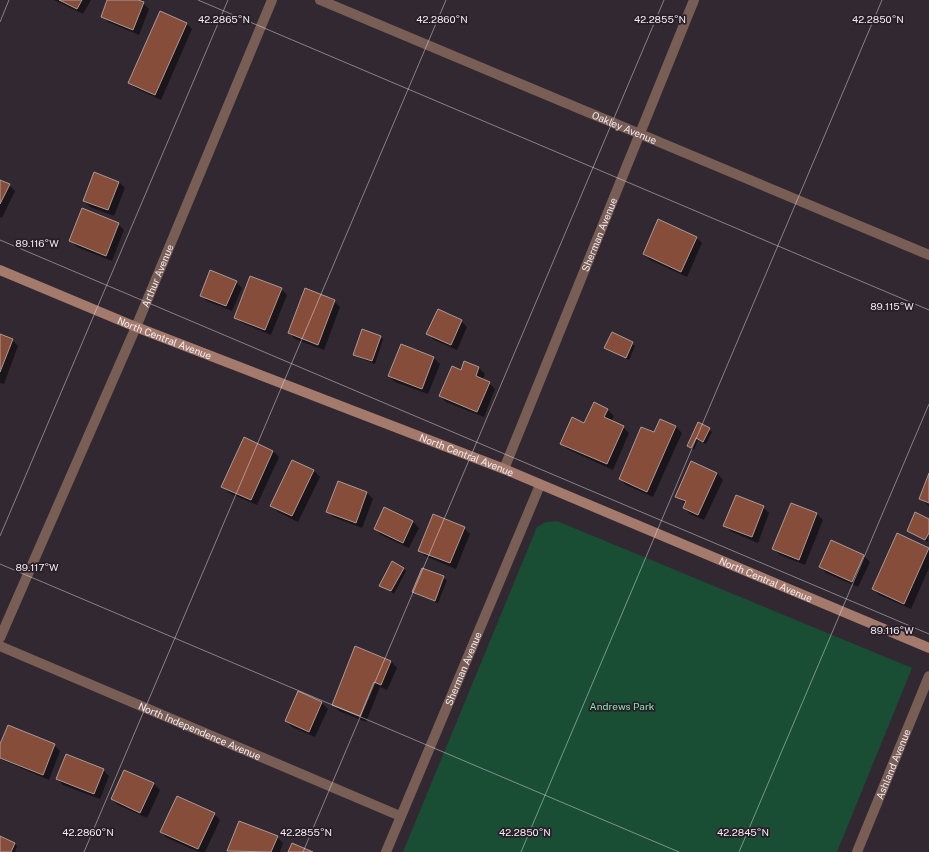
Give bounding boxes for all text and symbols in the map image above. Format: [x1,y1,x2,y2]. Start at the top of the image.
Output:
text: 42.2865°N [198,13,250,25]
text: 42.2860°N [416,13,468,25]
text: 42.2855°N [634,13,686,25]
text: 42.2850°N [852,13,904,25]
street label: Oakley Avenue [590,109,659,146]
street label: Sherman Avenue [579,195,619,273]
text: 89.116°W [15,237,59,249]
street label: Arthur Avenue [139,242,176,309]
text: 89.115°W [870,300,914,312]
street label: North Central Avenue [116,314,214,362]
street label: North Central Avenue [418,431,516,479]
street label: North Central Avenue [717,554,815,604]
text: 89.117°W [15,561,59,573]
text: 89.116°W [870,624,914,636]
street label: Sherman Avenue [442,630,484,707]
street label: North Independence Avenue [137,700,263,762]
park label: Andrews Park [590,700,655,712]
street label: Ashland Avenue [873,727,913,801]
text: 42.2860°N [62,826,114,838]
text: 42.2855°N [280,826,332,838]
text: 42.2850°N [499,826,551,838]
text: 42.2845°N [717,826,769,838]

